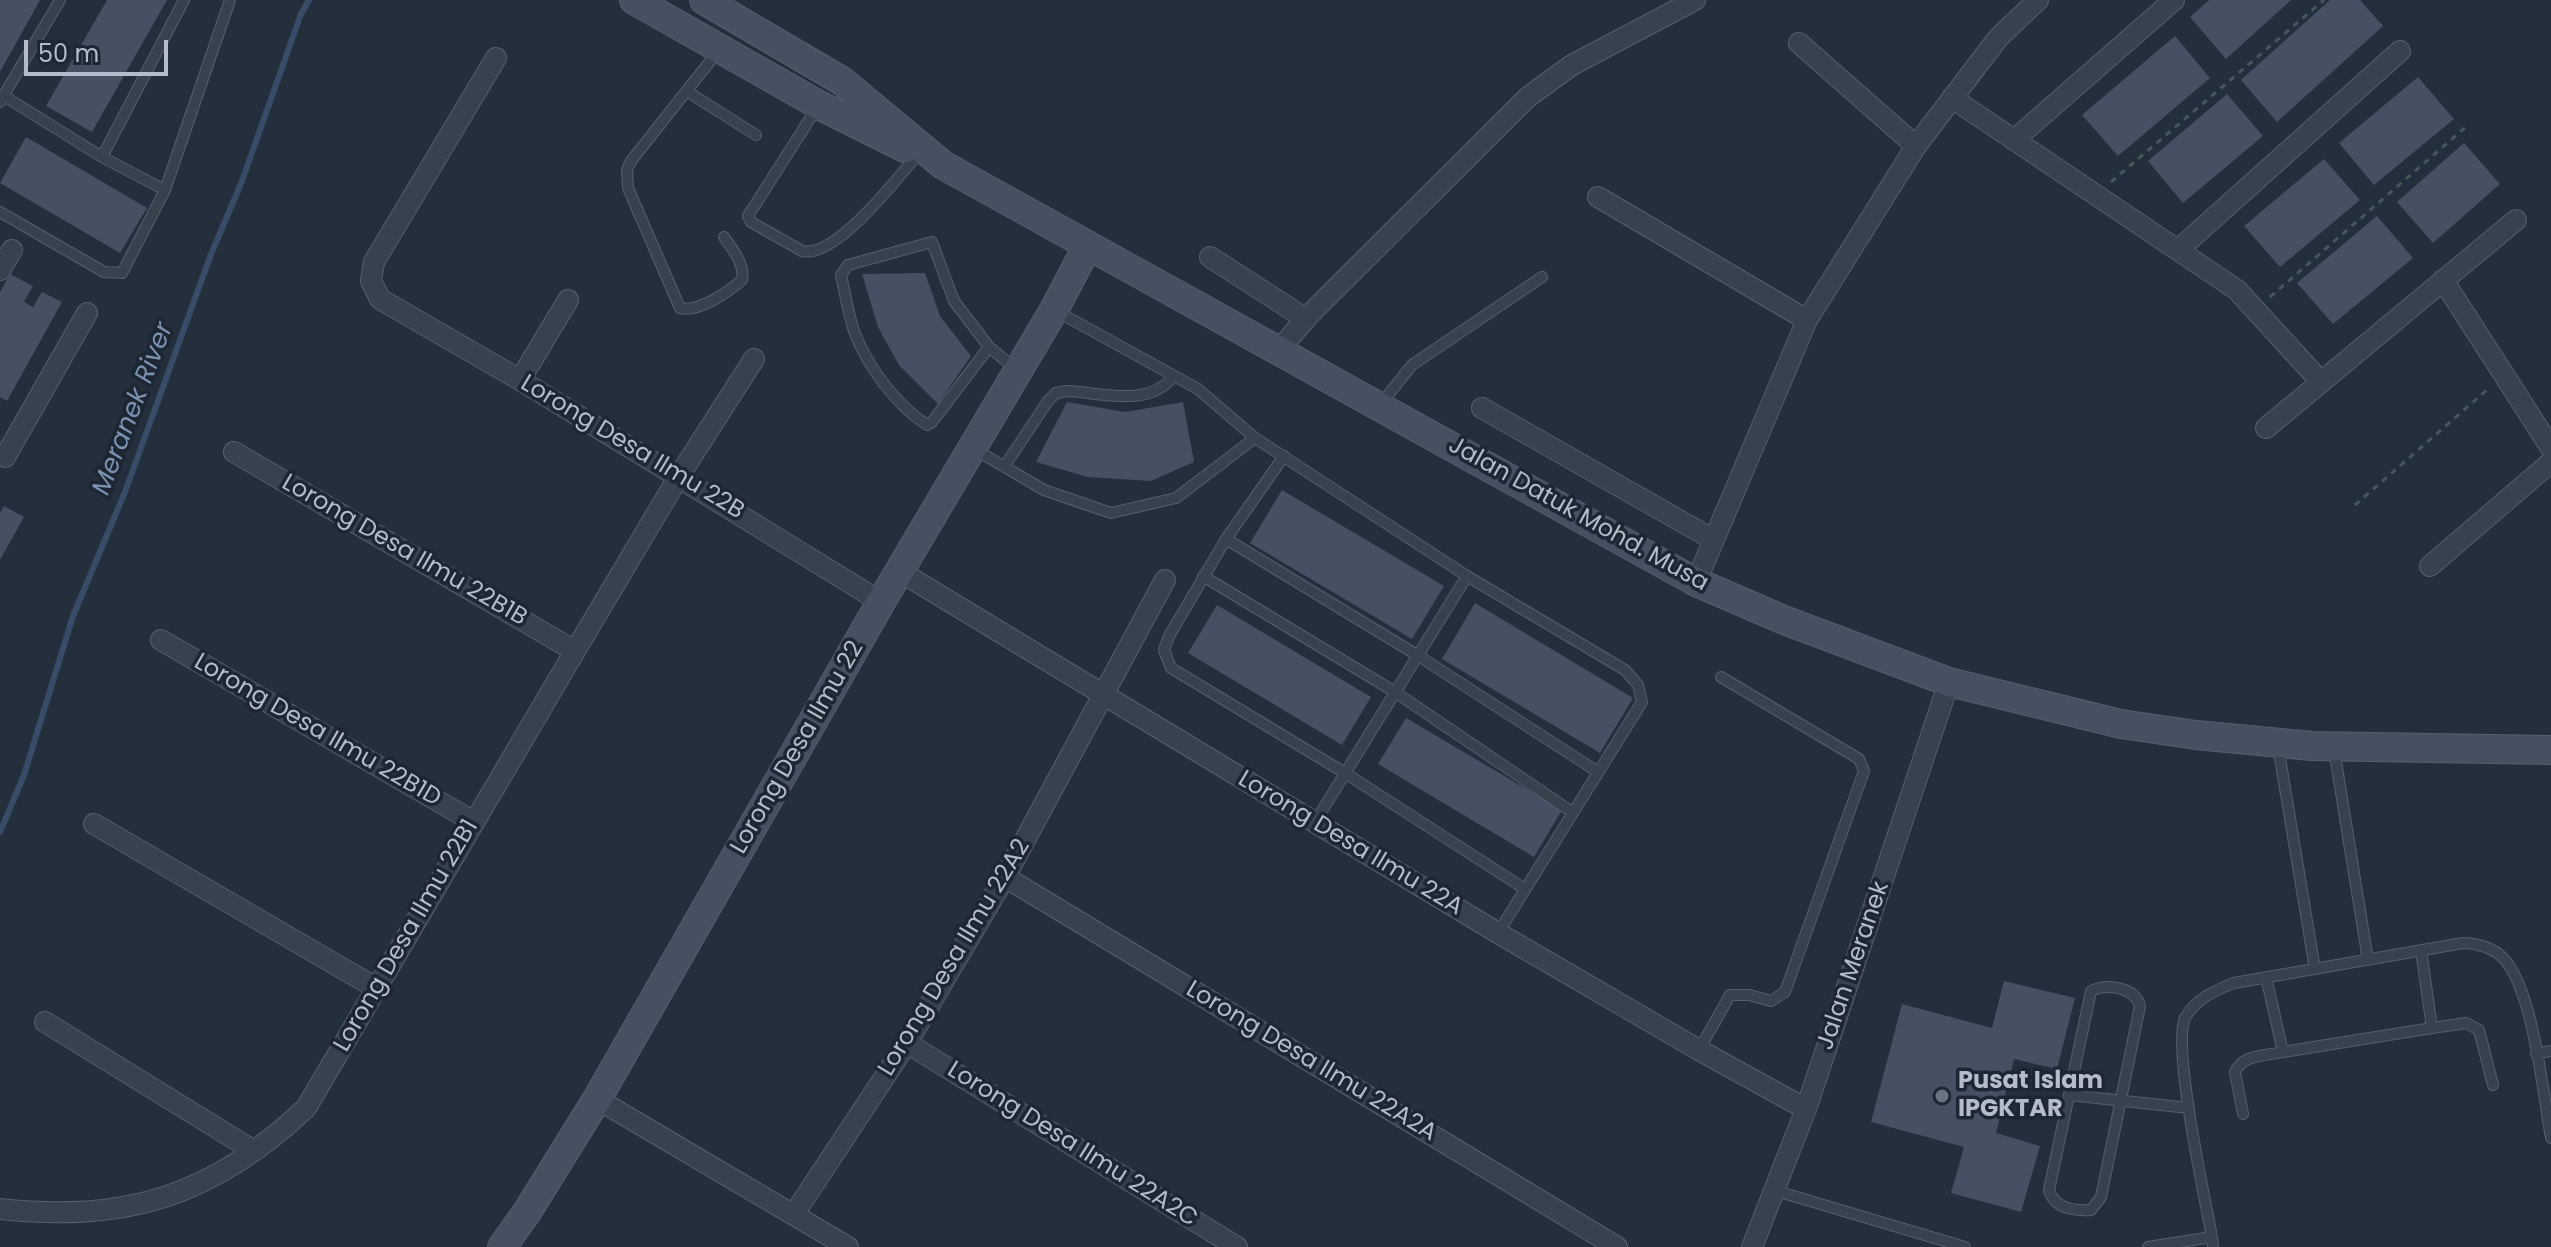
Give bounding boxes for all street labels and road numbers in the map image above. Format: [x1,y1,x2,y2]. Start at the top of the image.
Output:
street label: Lorong Desa Ilmu 22B [515,370,749,526]
street label: Jalan Datuk Mohd. Musa [1443,431,1713,599]
street label: Lorong Desa Ilmu 22B1B [276,469,532,633]
street label: Lorong Desa Ilmu 22 [725,636,871,860]
street label: Lorong Desa Ilmu 22B1D [188,648,446,814]
street label: Lorong Desa Ilmu 22A [1232,765,1468,923]
street label: Lorong Desa Ilmu 22B1 [329,815,485,1057]
street label: Lorong Desa Ilmu 22A2 [873,834,1037,1082]
street label: Jalan Meranek [1812,878,1896,1054]
street label: Lorong Desa Ilmu 22A2A [1181,976,1441,1148]
street label: Lorong Desa Ilmu 22A2C [942,1056,1202,1234]

